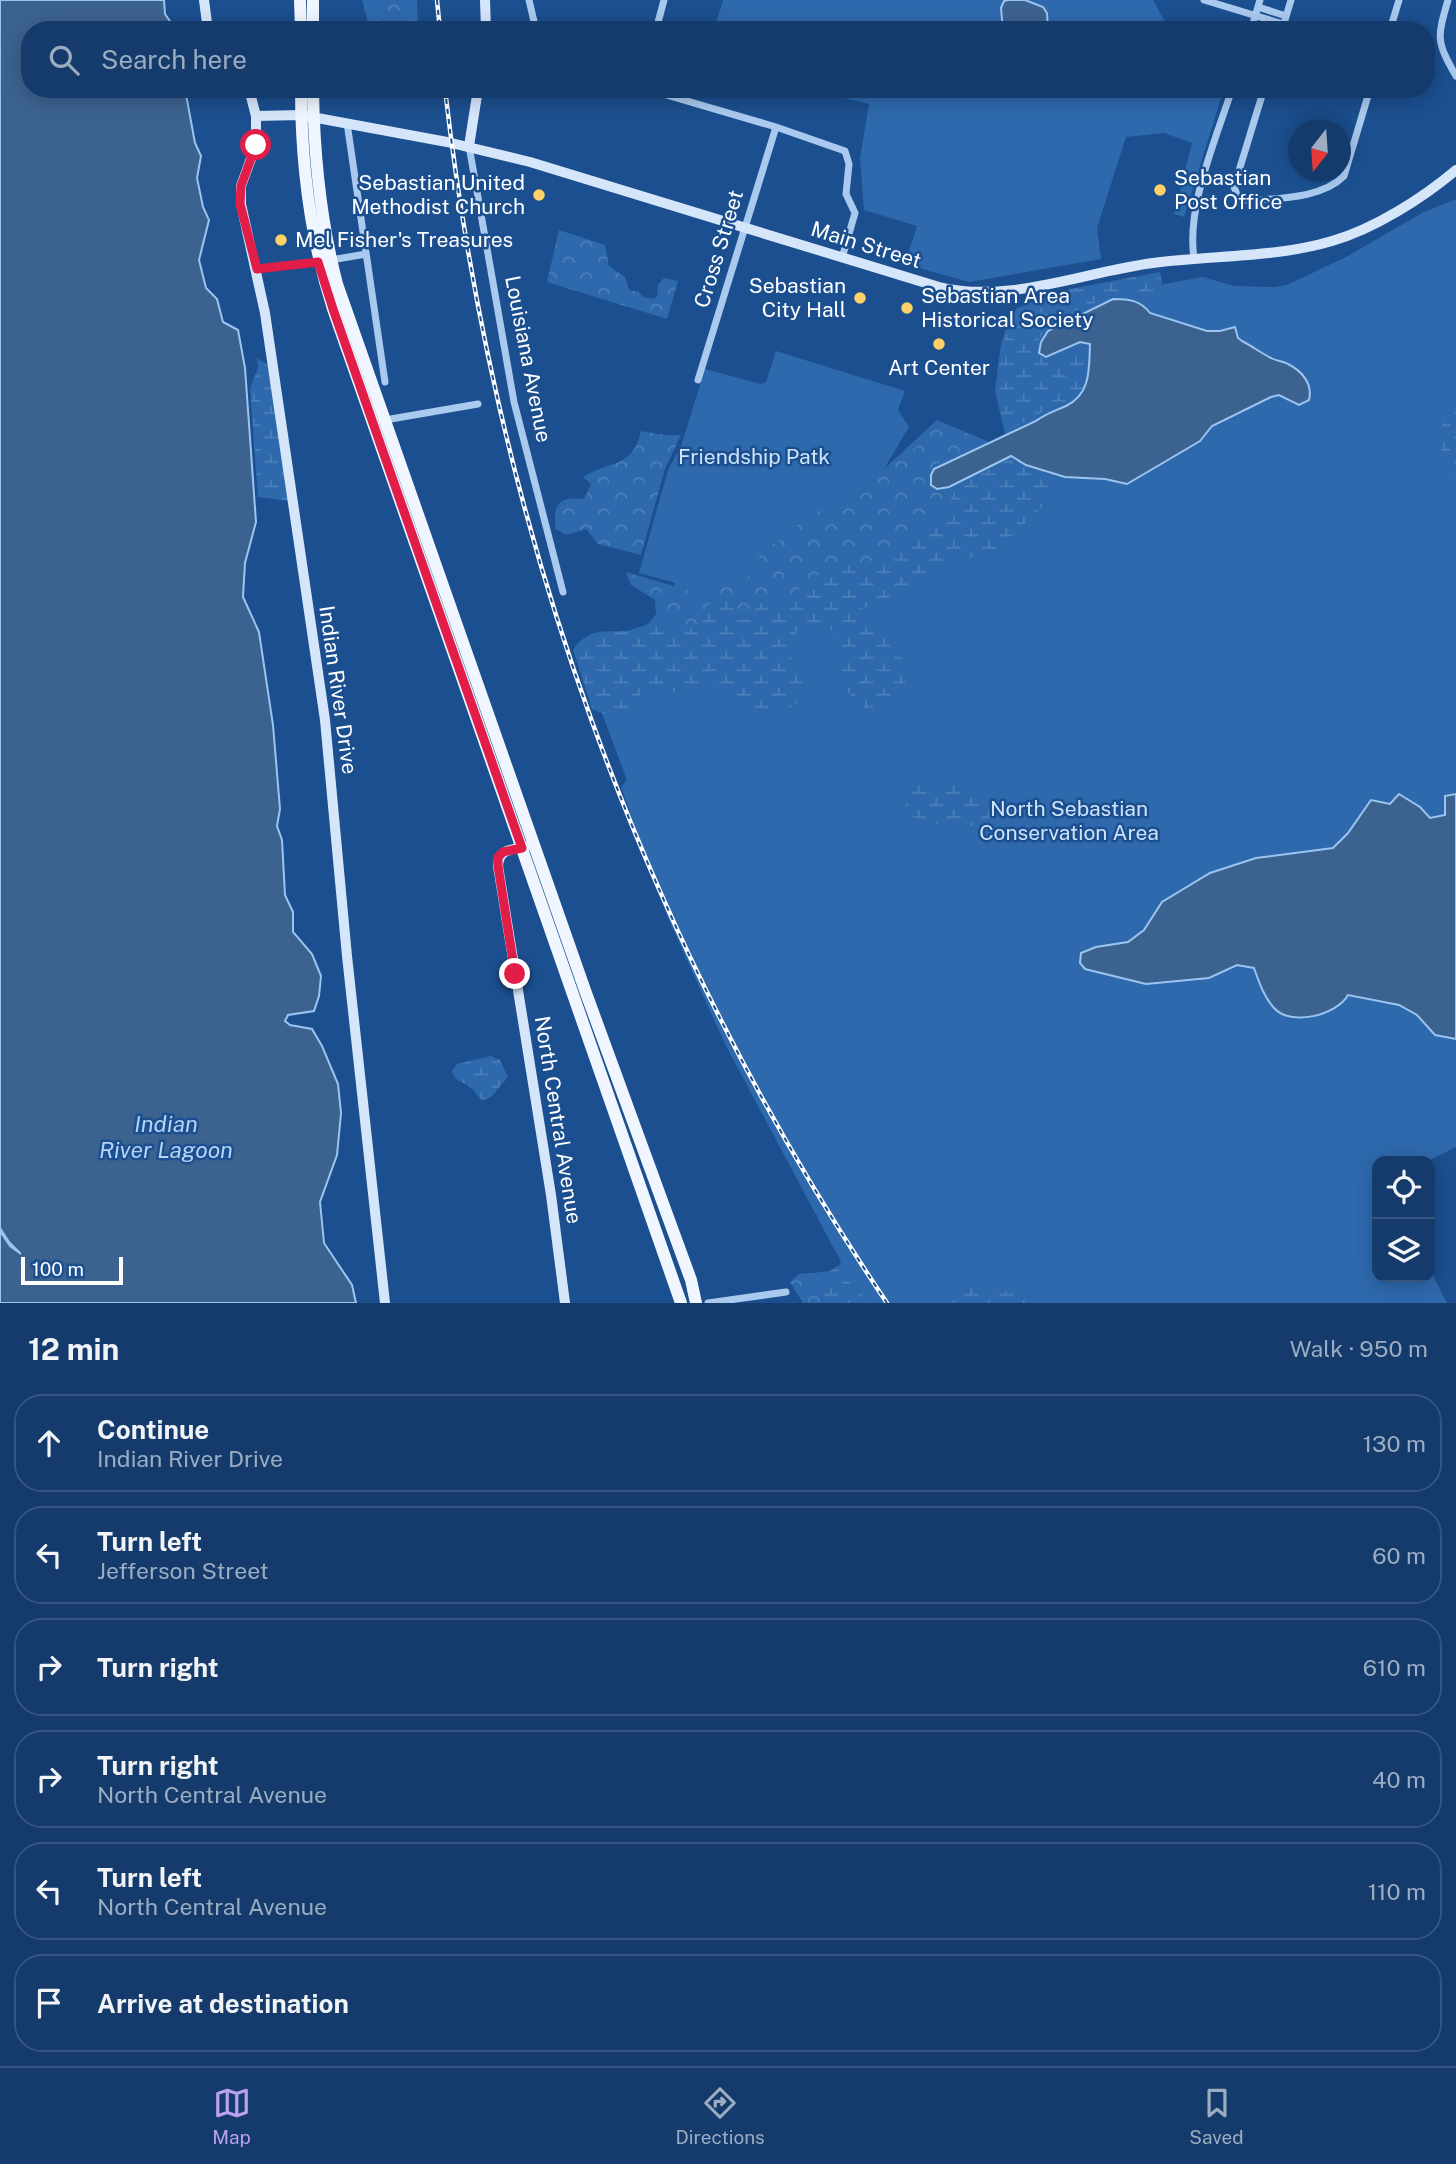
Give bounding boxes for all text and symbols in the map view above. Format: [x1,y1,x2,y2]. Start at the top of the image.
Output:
search box [21,21,1435,98]
icon: search [45,41,83,79]
text: Search here [101,44,247,75]
north arrow [1288,119,1351,182]
route start [240,129,271,160]
place label: Sebastian Post Office [1174,165,1282,214]
place label: Sebastian United Methodist Church [351,170,525,219]
marker: Sebastian Post Office [1152,182,1168,198]
marker: Sebastian United Methodist Church [531,187,547,203]
street label: Cross Street [689,187,748,311]
street label: Main Street [808,216,924,273]
place label: Mel Fisher's Treasures [295,227,513,252]
marker: Mel Fisher's Treasures [273,232,289,248]
street label: Louisiana Avenue [500,273,557,444]
place label: Sebastian City Hall [749,273,846,322]
place label: Sebastian Area Historical Society [921,283,1093,332]
marker: Sebastian City Hall [852,290,868,306]
marker: Sebastian Area Historical Society [899,300,915,316]
marker: Art Center [931,336,947,352]
place label: Art Center [888,355,990,380]
park label: Friendship Patk [678,444,830,469]
street label: Indian River Drive [314,604,363,776]
park label: North Sebastian Conservation Area [979,796,1159,845]
route end [499,958,530,989]
street label: North Central Avenue [530,1014,587,1226]
water label: Indian River Lagoon [99,1110,233,1163]
map controls [1372,1156,1435,1282]
button: locate [1372,1156,1435,1219]
button: layers [1372,1219,1435,1282]
scale bar [21,1254,122,1286]
text: 100 m [32,1258,84,1280]
text: 12 min [28,1331,119,1367]
text: Walk · 950 m [1290,1335,1428,1362]
text: Continue [97,1414,209,1445]
icon: ahead [30,1424,68,1462]
text: 130 m [1363,1430,1426,1457]
text: Indian River Drive [97,1445,283,1472]
text: Turn left [97,1526,202,1557]
icon: left [30,1536,68,1574]
text: 60 m [1372,1542,1426,1569]
text: Jefferson Street [97,1557,269,1584]
icon: right [30,1648,68,1686]
text: Turn right [97,1652,219,1683]
text: 610 m [1363,1654,1426,1681]
text: Turn right [97,1750,219,1781]
icon: right [30,1760,68,1798]
text: 40 m [1372,1766,1426,1793]
text: North Central Avenue [97,1781,327,1808]
text: Turn left [97,1862,202,1893]
icon: left [30,1872,68,1910]
text: 110 m [1368,1878,1426,1905]
text: North Central Avenue [97,1893,327,1920]
icon: arrive [30,1984,68,2022]
text: Arrive at destination [97,1988,349,2019]
tab: Map [212,2084,251,2148]
tab: Directions [675,2084,765,2148]
tab: Saved [1189,2084,1244,2148]

